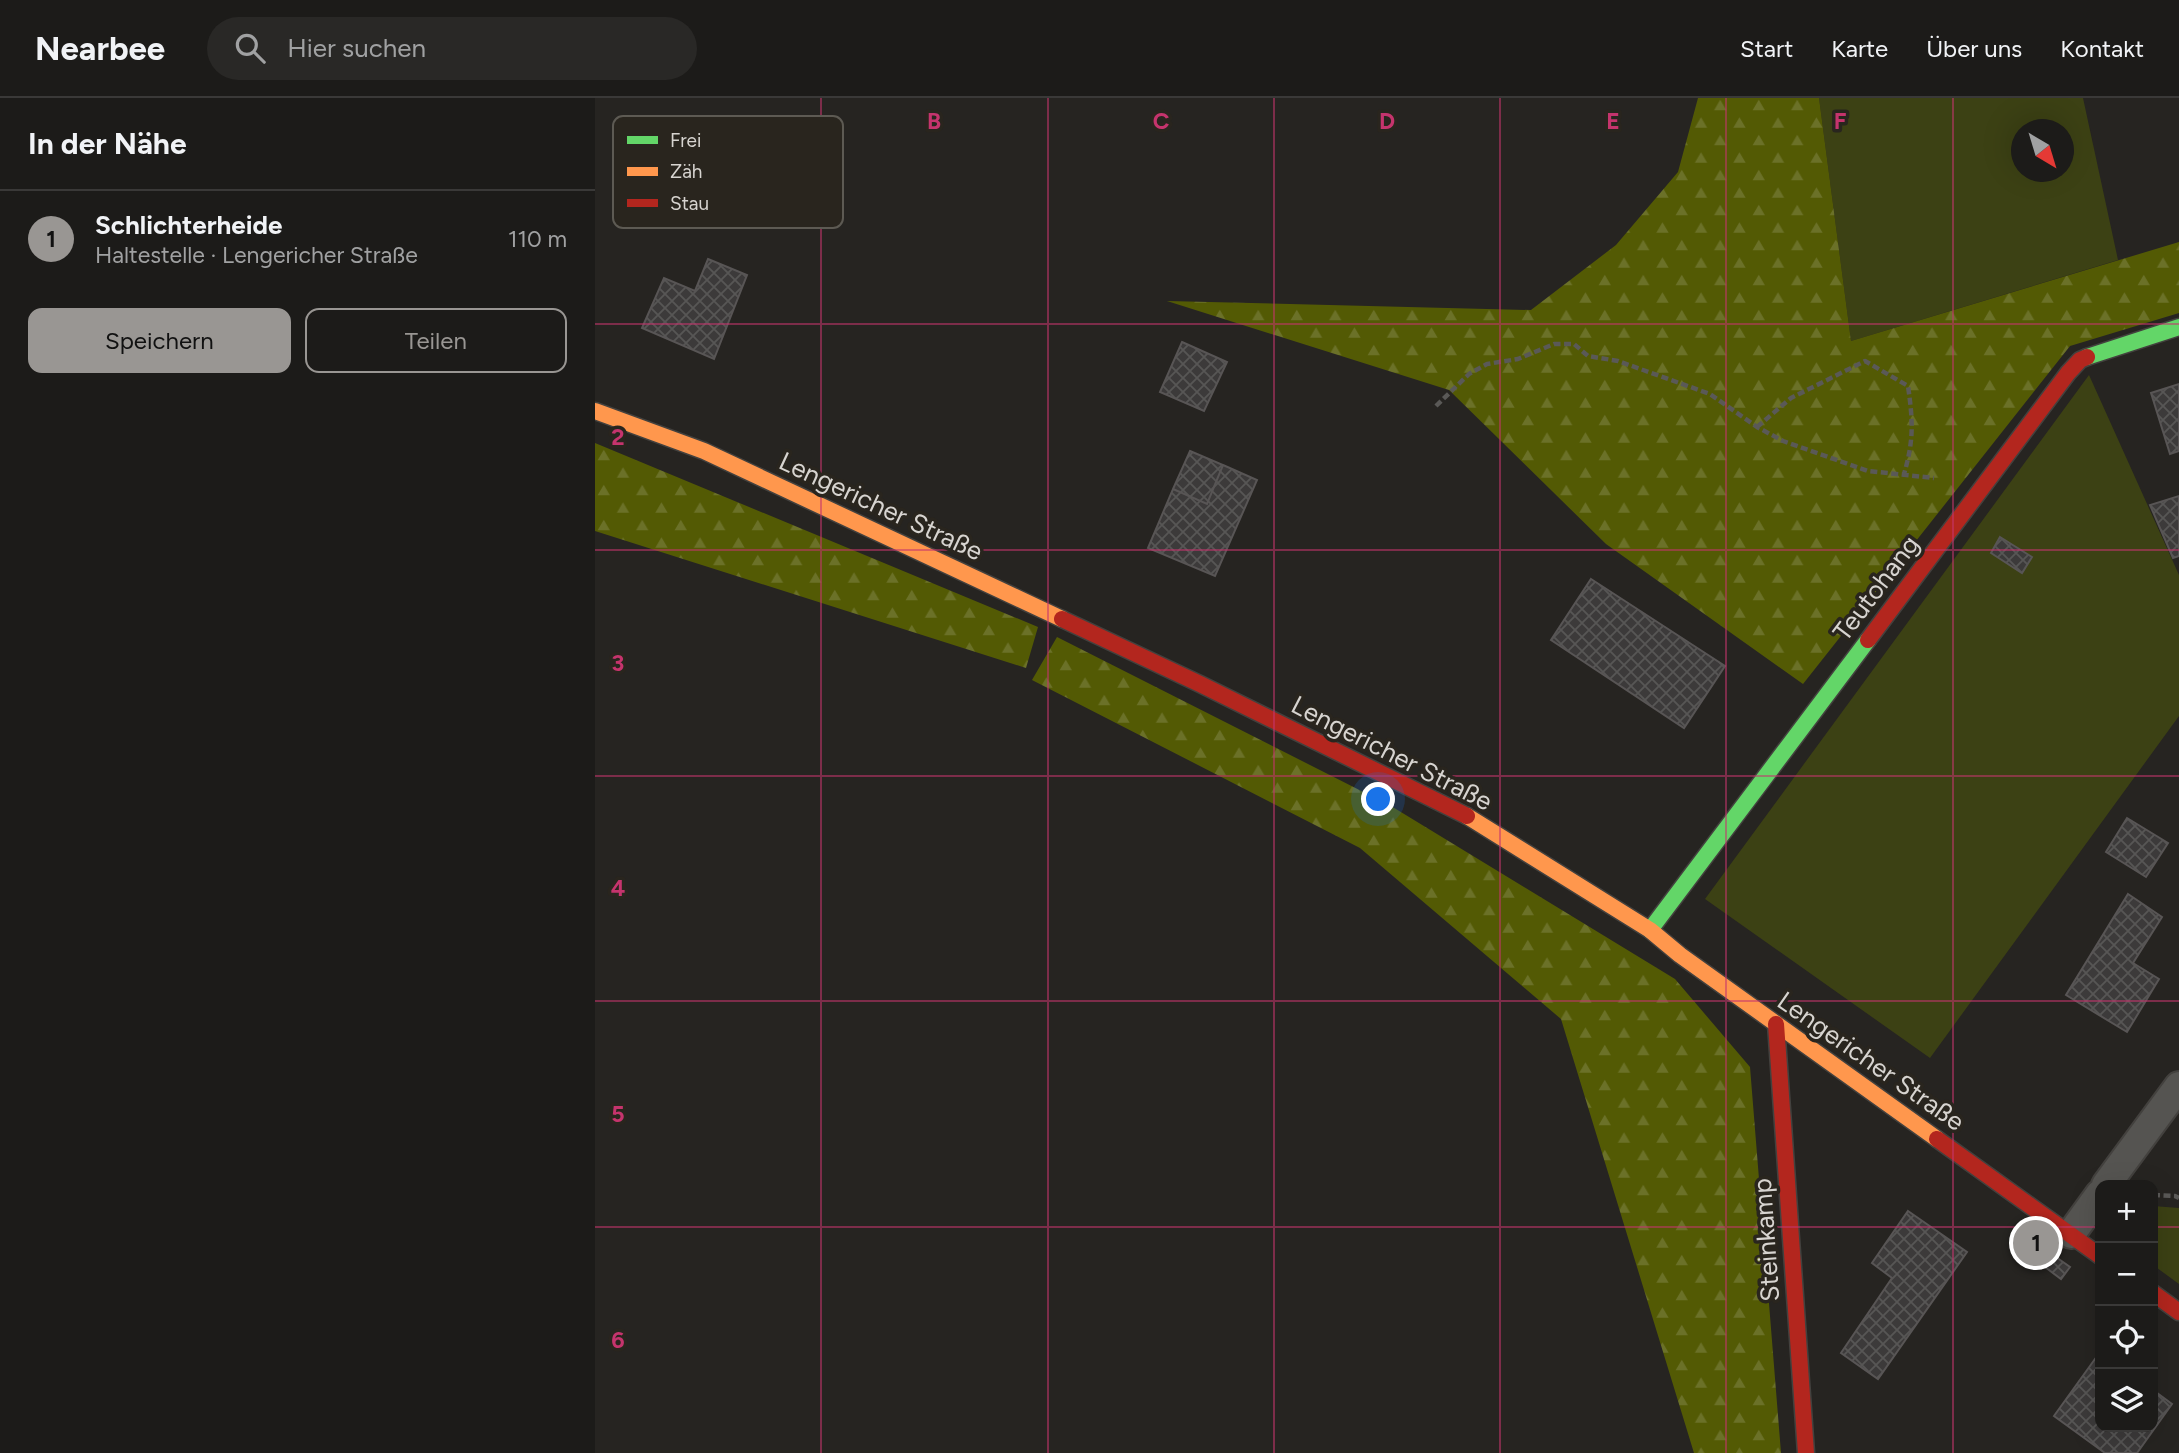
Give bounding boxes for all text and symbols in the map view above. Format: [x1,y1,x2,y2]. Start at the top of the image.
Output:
search box [207,17,697,80]
text: Nearbee [35,29,165,68]
icon: search [231,29,269,67]
text: Hier suchen [287,32,426,64]
text: Start [1740,34,1793,63]
text: Karte [1831,34,1888,63]
text: Über uns [1926,34,2022,63]
text: Kontakt [2060,34,2144,63]
text: B [927,107,941,135]
text: C [1153,107,1170,135]
text: D [1379,107,1395,135]
text: E [1606,107,1620,135]
text: F [1834,107,1847,135]
legend [613,116,843,228]
north arrow [2011,119,2074,182]
text: In der Nähe [28,125,187,162]
text: Frei [670,129,701,152]
text: Zäh [670,160,702,183]
text: Stau [670,192,709,215]
text: Schlichterheide [95,209,282,241]
text: 1 [46,225,56,253]
text: 110 m [508,225,567,253]
text: Haltestelle · Lengericher Straße [95,241,418,269]
button: Speichern [28,308,291,373]
button: Teilen [305,308,567,373]
text: 2 [611,423,625,451]
street label: Lengericher Straße [774,445,988,567]
street label: Teutohang [1826,529,1926,647]
text: 3 [612,649,624,677]
street label: Lengericher Straße [1286,689,1498,817]
your location [1361,782,1395,816]
text: 4 [611,874,625,902]
street label: Lengericher Straße [1771,984,1971,1138]
text: 5 [611,1100,625,1128]
street label: Steinkamp [1746,1177,1786,1303]
map controls [2095,1180,2158,1432]
button: + [2095,1180,2158,1243]
pin: 1 [2013,1217,2059,1269]
button: − [2095,1243,2158,1306]
button: locate [2095,1306,2158,1369]
text: 6 [611,1326,625,1354]
button: layers [2095,1369,2158,1432]

